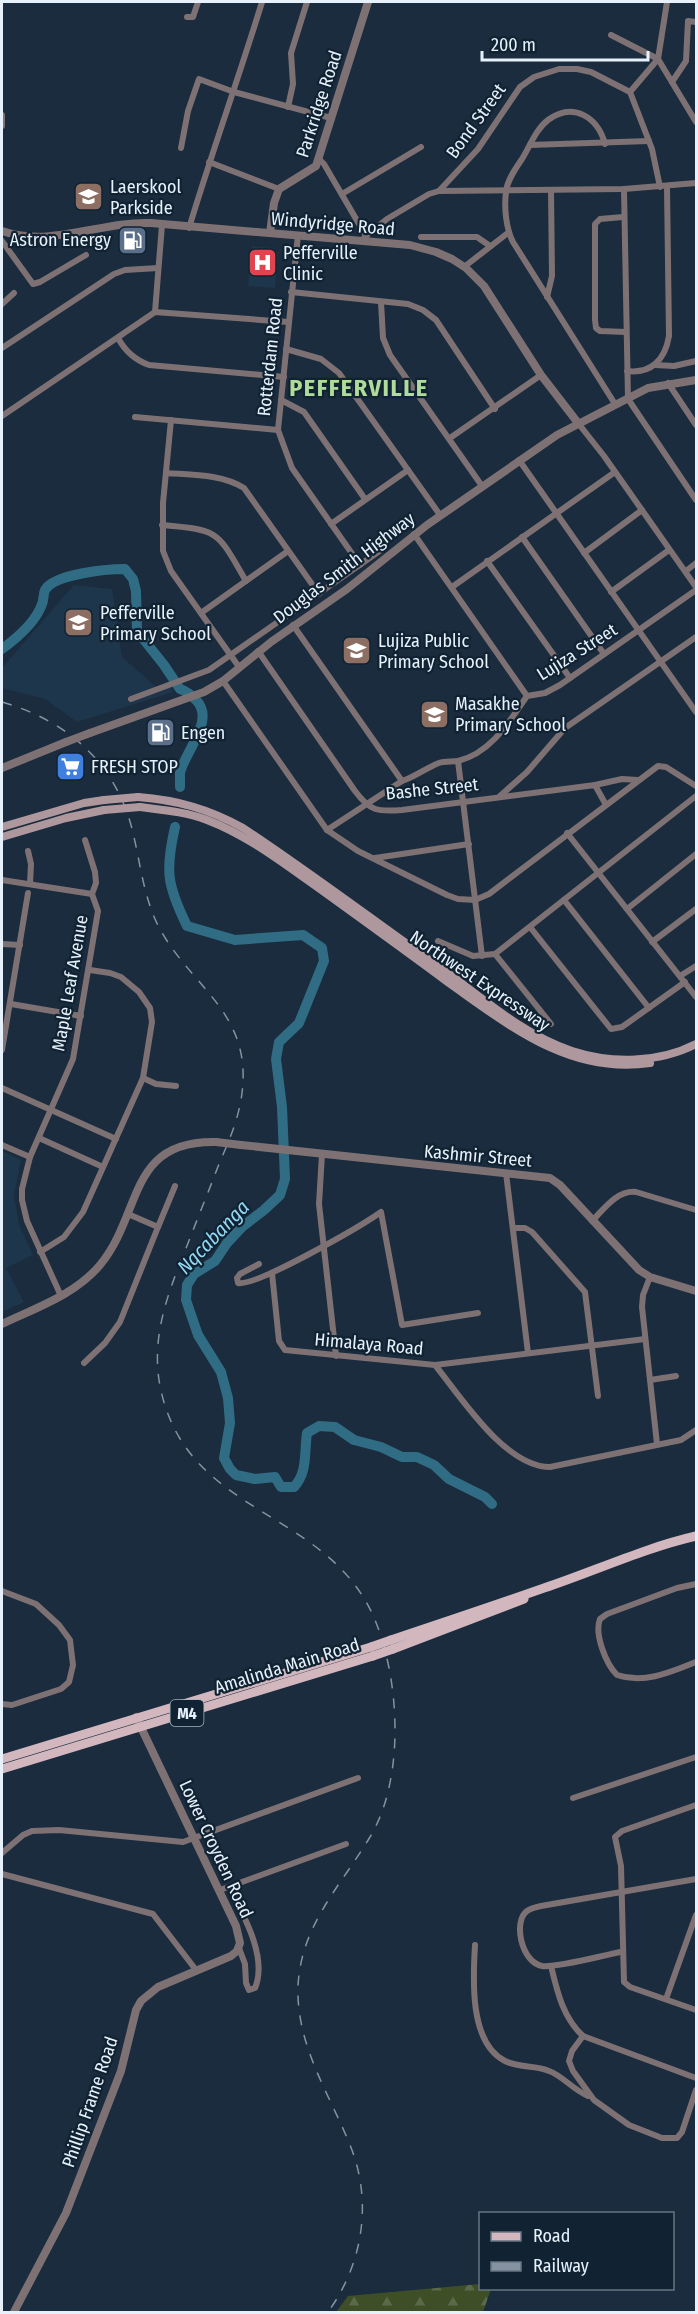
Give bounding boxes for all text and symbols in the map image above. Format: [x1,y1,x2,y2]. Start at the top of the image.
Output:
scale bar [482,24,648,62]
text: 200 m [491,34,536,56]
street label: Parkridge Road [291,48,347,160]
street label: Bond Street [442,79,511,163]
place label: Laerskool Parkside [110,176,181,219]
school or university icon: Laerskool Parkside [73,181,105,213]
street label: Windyridge Road [270,208,396,240]
fuel station icon: Astron Energy [116,224,148,256]
place label: Astron Energy [10,229,111,251]
place label: Pefferville Clinic [283,242,358,285]
hospital icon: Pefferville Clinic [246,247,278,279]
street label: Rotterdam Road [253,297,287,417]
district label: PEFFERVILLE [289,374,429,402]
street label: Douglas Smith Highway [269,508,419,628]
place label: Pefferville Primary School [100,602,211,645]
school or university icon: Pefferville Primary School [63,607,95,639]
street label: Lujiza Street [533,619,621,685]
place label: Lujiza Public Primary School [378,630,489,673]
school or university icon: Lujiza Public Primary School [341,635,373,667]
place label: Masakhe Primary School [455,693,566,736]
school or university icon: Masakhe Primary School [418,698,450,730]
fuel station icon: Engen [144,717,176,749]
place label: Engen [181,722,225,744]
supermarket icon: FRESH STOP [54,751,86,783]
place label: FRESH STOP [91,756,178,778]
street label: Bashe Street [385,773,480,805]
street label: Maple Leaf Avenue [47,913,93,1053]
street label: Northwest Expressway [406,926,554,1036]
street label: Kashmir Street [423,1140,533,1172]
water label: Nqcabanga [172,1195,254,1279]
street label: Himalaya Road [314,1328,424,1360]
street label: Amalinda Main Road [212,1633,362,1699]
road number: M4 [170,1700,204,1726]
street label: Lower Croyden Road [174,1776,258,1922]
street label: Phillip Frame Road [57,2034,123,2170]
legend [479,2212,674,2290]
text: Road [533,2225,570,2247]
text: Railway [533,2255,589,2277]

